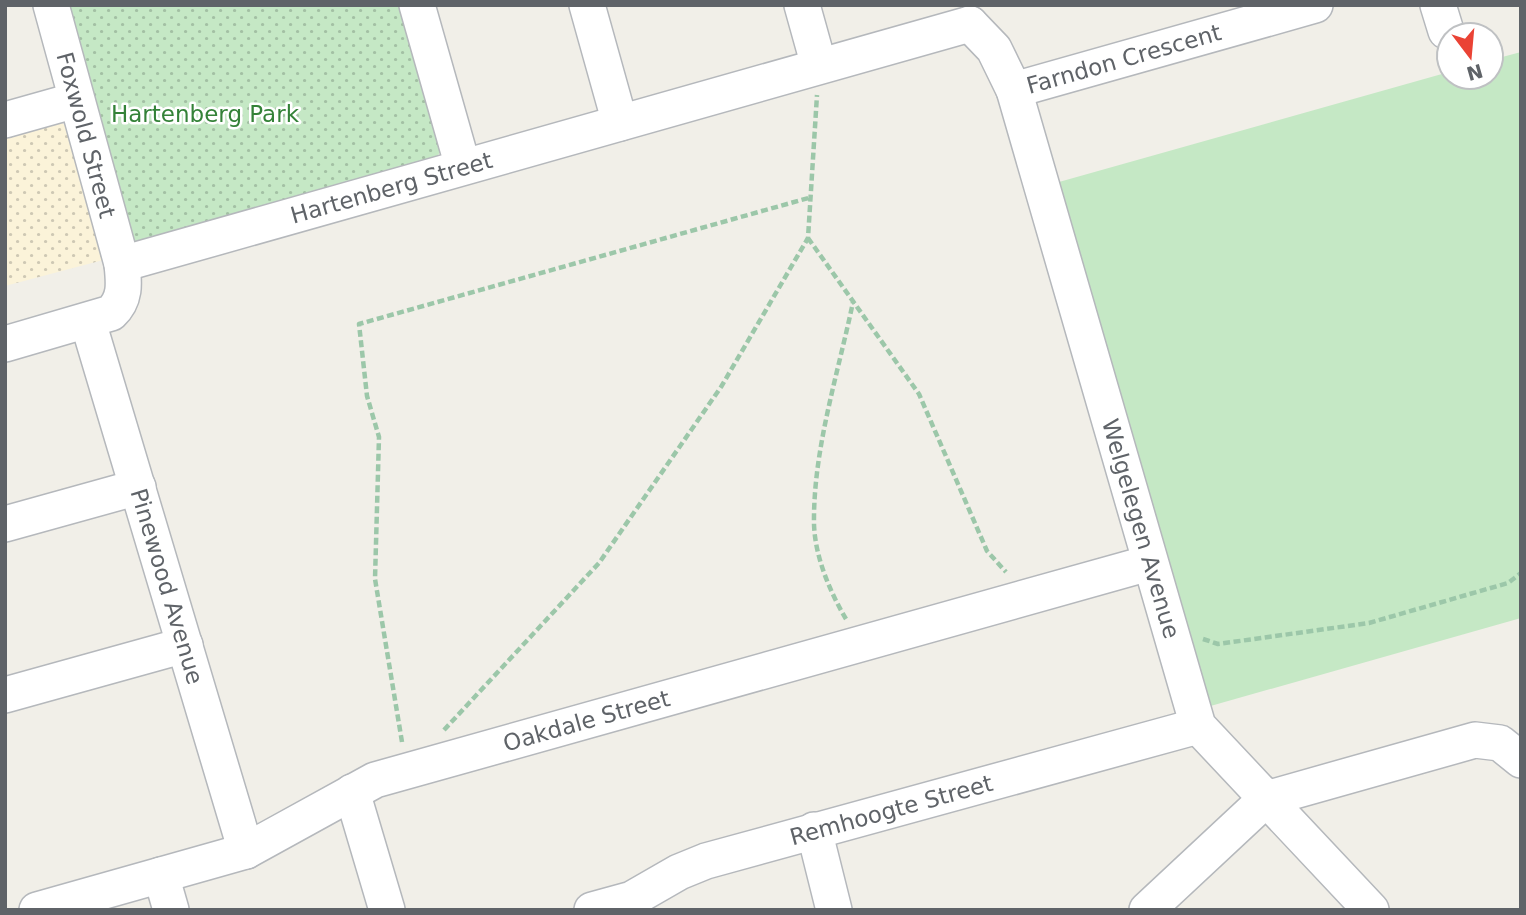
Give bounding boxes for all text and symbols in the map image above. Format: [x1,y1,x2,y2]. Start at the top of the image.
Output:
street label: Farndon Crescent [1023,19,1224,99]
north arrow [1435,21,1505,91]
street label: Foxwold Street [51,49,121,221]
text: N [1464,60,1485,85]
park label: Hartenberg Park [111,101,300,127]
street label: Hartenberg Street [288,147,495,229]
street label: Welgelegen Avenue [1097,416,1185,642]
street label: Pinewood Avenue [126,486,208,687]
street label: Oakdale Street [500,685,673,756]
street label: Remhoogte Street [787,770,996,850]

